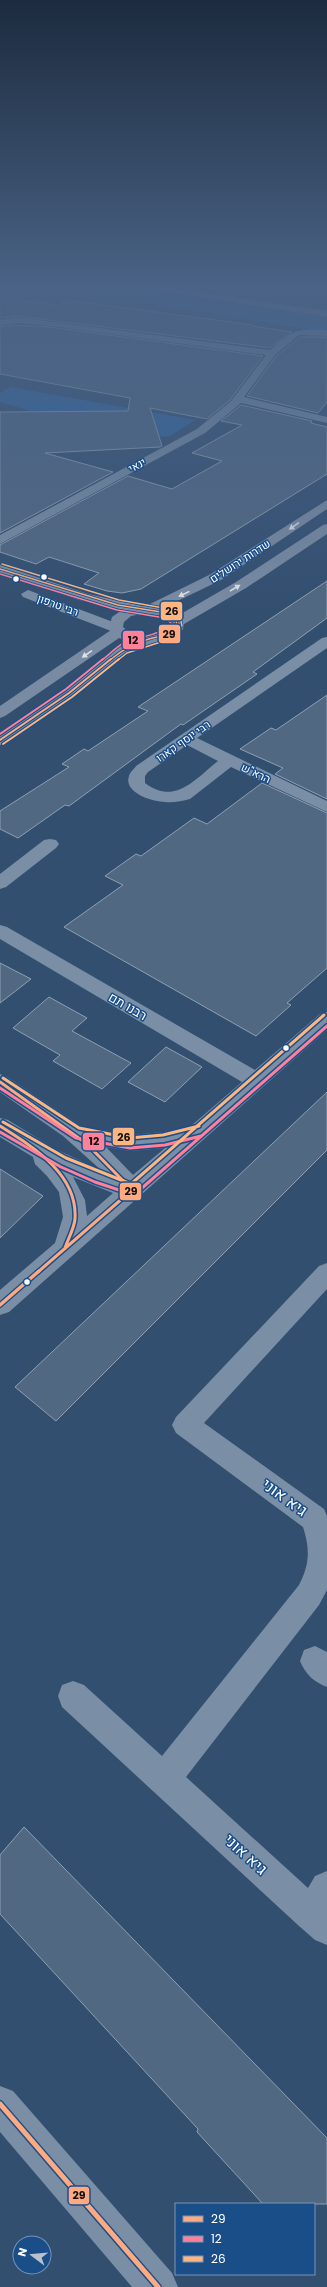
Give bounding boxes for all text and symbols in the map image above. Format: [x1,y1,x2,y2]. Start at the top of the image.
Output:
street label: ינאי [125,454,149,476]
one-way arrow [289,522,300,529]
street label: שדרות ירושלים [206,535,274,587]
unlabelled marker [39,572,49,582]
unlabelled marker [11,574,21,584]
one-way arrow [229,585,241,592]
street label: רבי טרפון [35,590,81,620]
one-way arrow [178,591,190,597]
line badge: 26 [160,601,183,621]
text: 26 [165,603,179,619]
line badge: 29 [158,624,181,644]
text: 29 [162,626,176,642]
line badge: 12 [122,630,145,650]
text: 12 [128,632,138,648]
one-way arrow [81,650,92,658]
street label: רבי יוסף קארו [153,716,213,766]
street label: הרא"ש [239,759,273,787]
street label: רבנו תם [105,988,151,1025]
unlabelled marker [281,1043,291,1053]
line badge: 26 [112,1127,135,1146]
text: 26 [117,1129,131,1145]
line badge: 12 [82,1132,105,1151]
text: 12 [89,1133,99,1149]
line badge: 29 [119,1182,142,1201]
text: 29 [124,1183,138,1199]
unlabelled marker [22,1277,32,1287]
street label: גיא אוני [257,1473,312,1522]
street label: גיא אוני [219,1829,272,1880]
line badge: 29 [68,2186,90,2205]
text: 29 [72,2187,86,2203]
legend [175,2203,315,2275]
text: 29 [211,2210,225,2227]
text: 12 [211,2230,222,2247]
north arrow [12,2235,52,2275]
text: N [14,2246,31,2258]
text: 26 [211,2250,226,2267]

